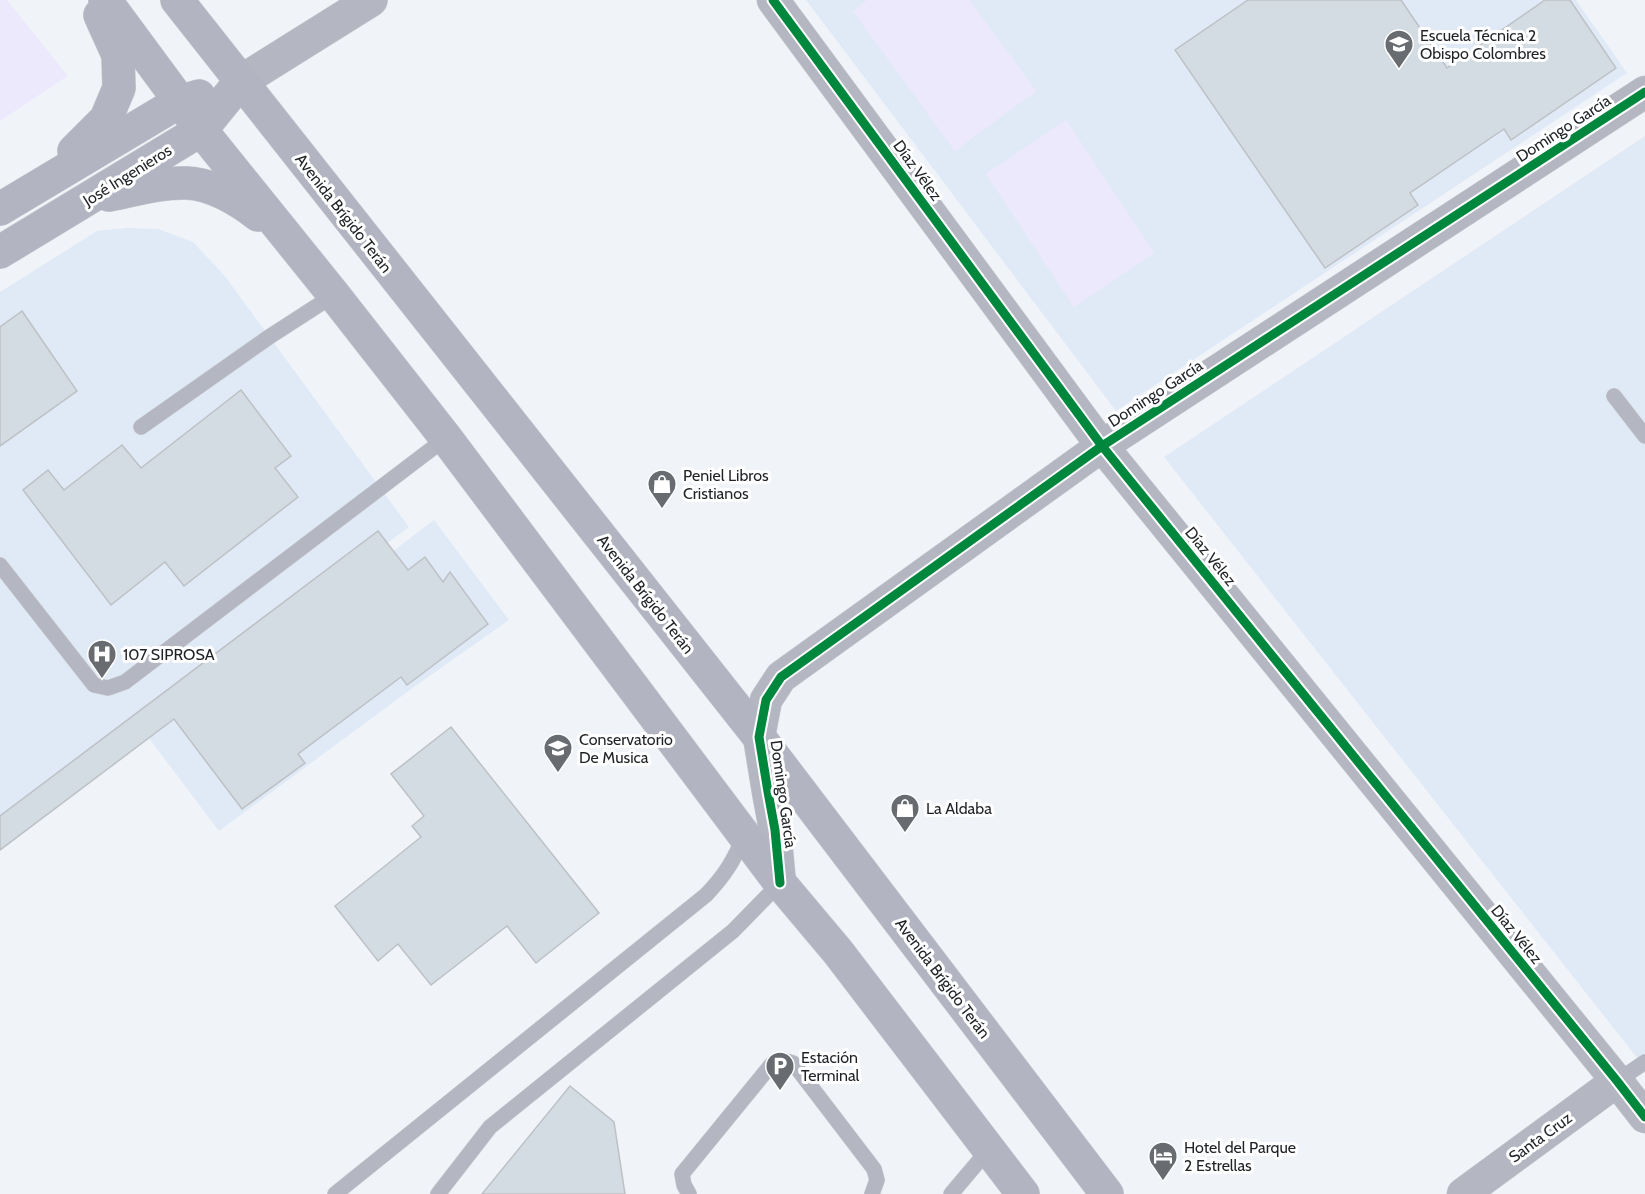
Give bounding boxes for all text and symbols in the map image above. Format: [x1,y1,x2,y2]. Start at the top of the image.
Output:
place label: Escuela Técnica 2 Obispo Colombres [1420,26,1546,63]
school or university icon: Escuela Técnica 2 Obispo Colombres [1383,28,1415,70]
street label: Domingo García [1513,91,1614,166]
street label: Díaz Vélez [889,136,946,205]
street label: José Ingenieros [79,140,175,211]
street label: Avenida Brígido Terán [291,150,396,277]
street label: Domingo García [1105,356,1206,431]
place label: Peniel Libros Cristianos [683,466,769,503]
shop icon: Peniel Libros Cristianos [646,468,678,510]
street label: Díaz Vélez [1181,523,1240,590]
street label: Avenida Brígido Terán [593,531,698,658]
hospital icon: 107 SIPROSA [86,638,118,680]
place label: 107 SIPROSA [123,645,215,664]
place label: Conservatorio De Musica [579,730,673,767]
school or university icon: Conservatorio De Musica [542,732,574,774]
street label: Domingo García [767,739,801,850]
shop icon: La Aldaba [889,792,921,834]
place label: La Aldaba [926,799,992,818]
street label: Díaz Vélez [1487,901,1546,968]
street label: Avenida Brígido Terán [891,914,994,1042]
place label: Estación Terminal [801,1048,860,1085]
parking icon: Estación Terminal [764,1050,796,1092]
street label: Santa Cruz [1505,1108,1576,1167]
place label: Hotel del Parque 2 Estrellas [1184,1138,1296,1175]
hotel icon: Hotel del Parque 2 Estrellas [1147,1140,1179,1182]

